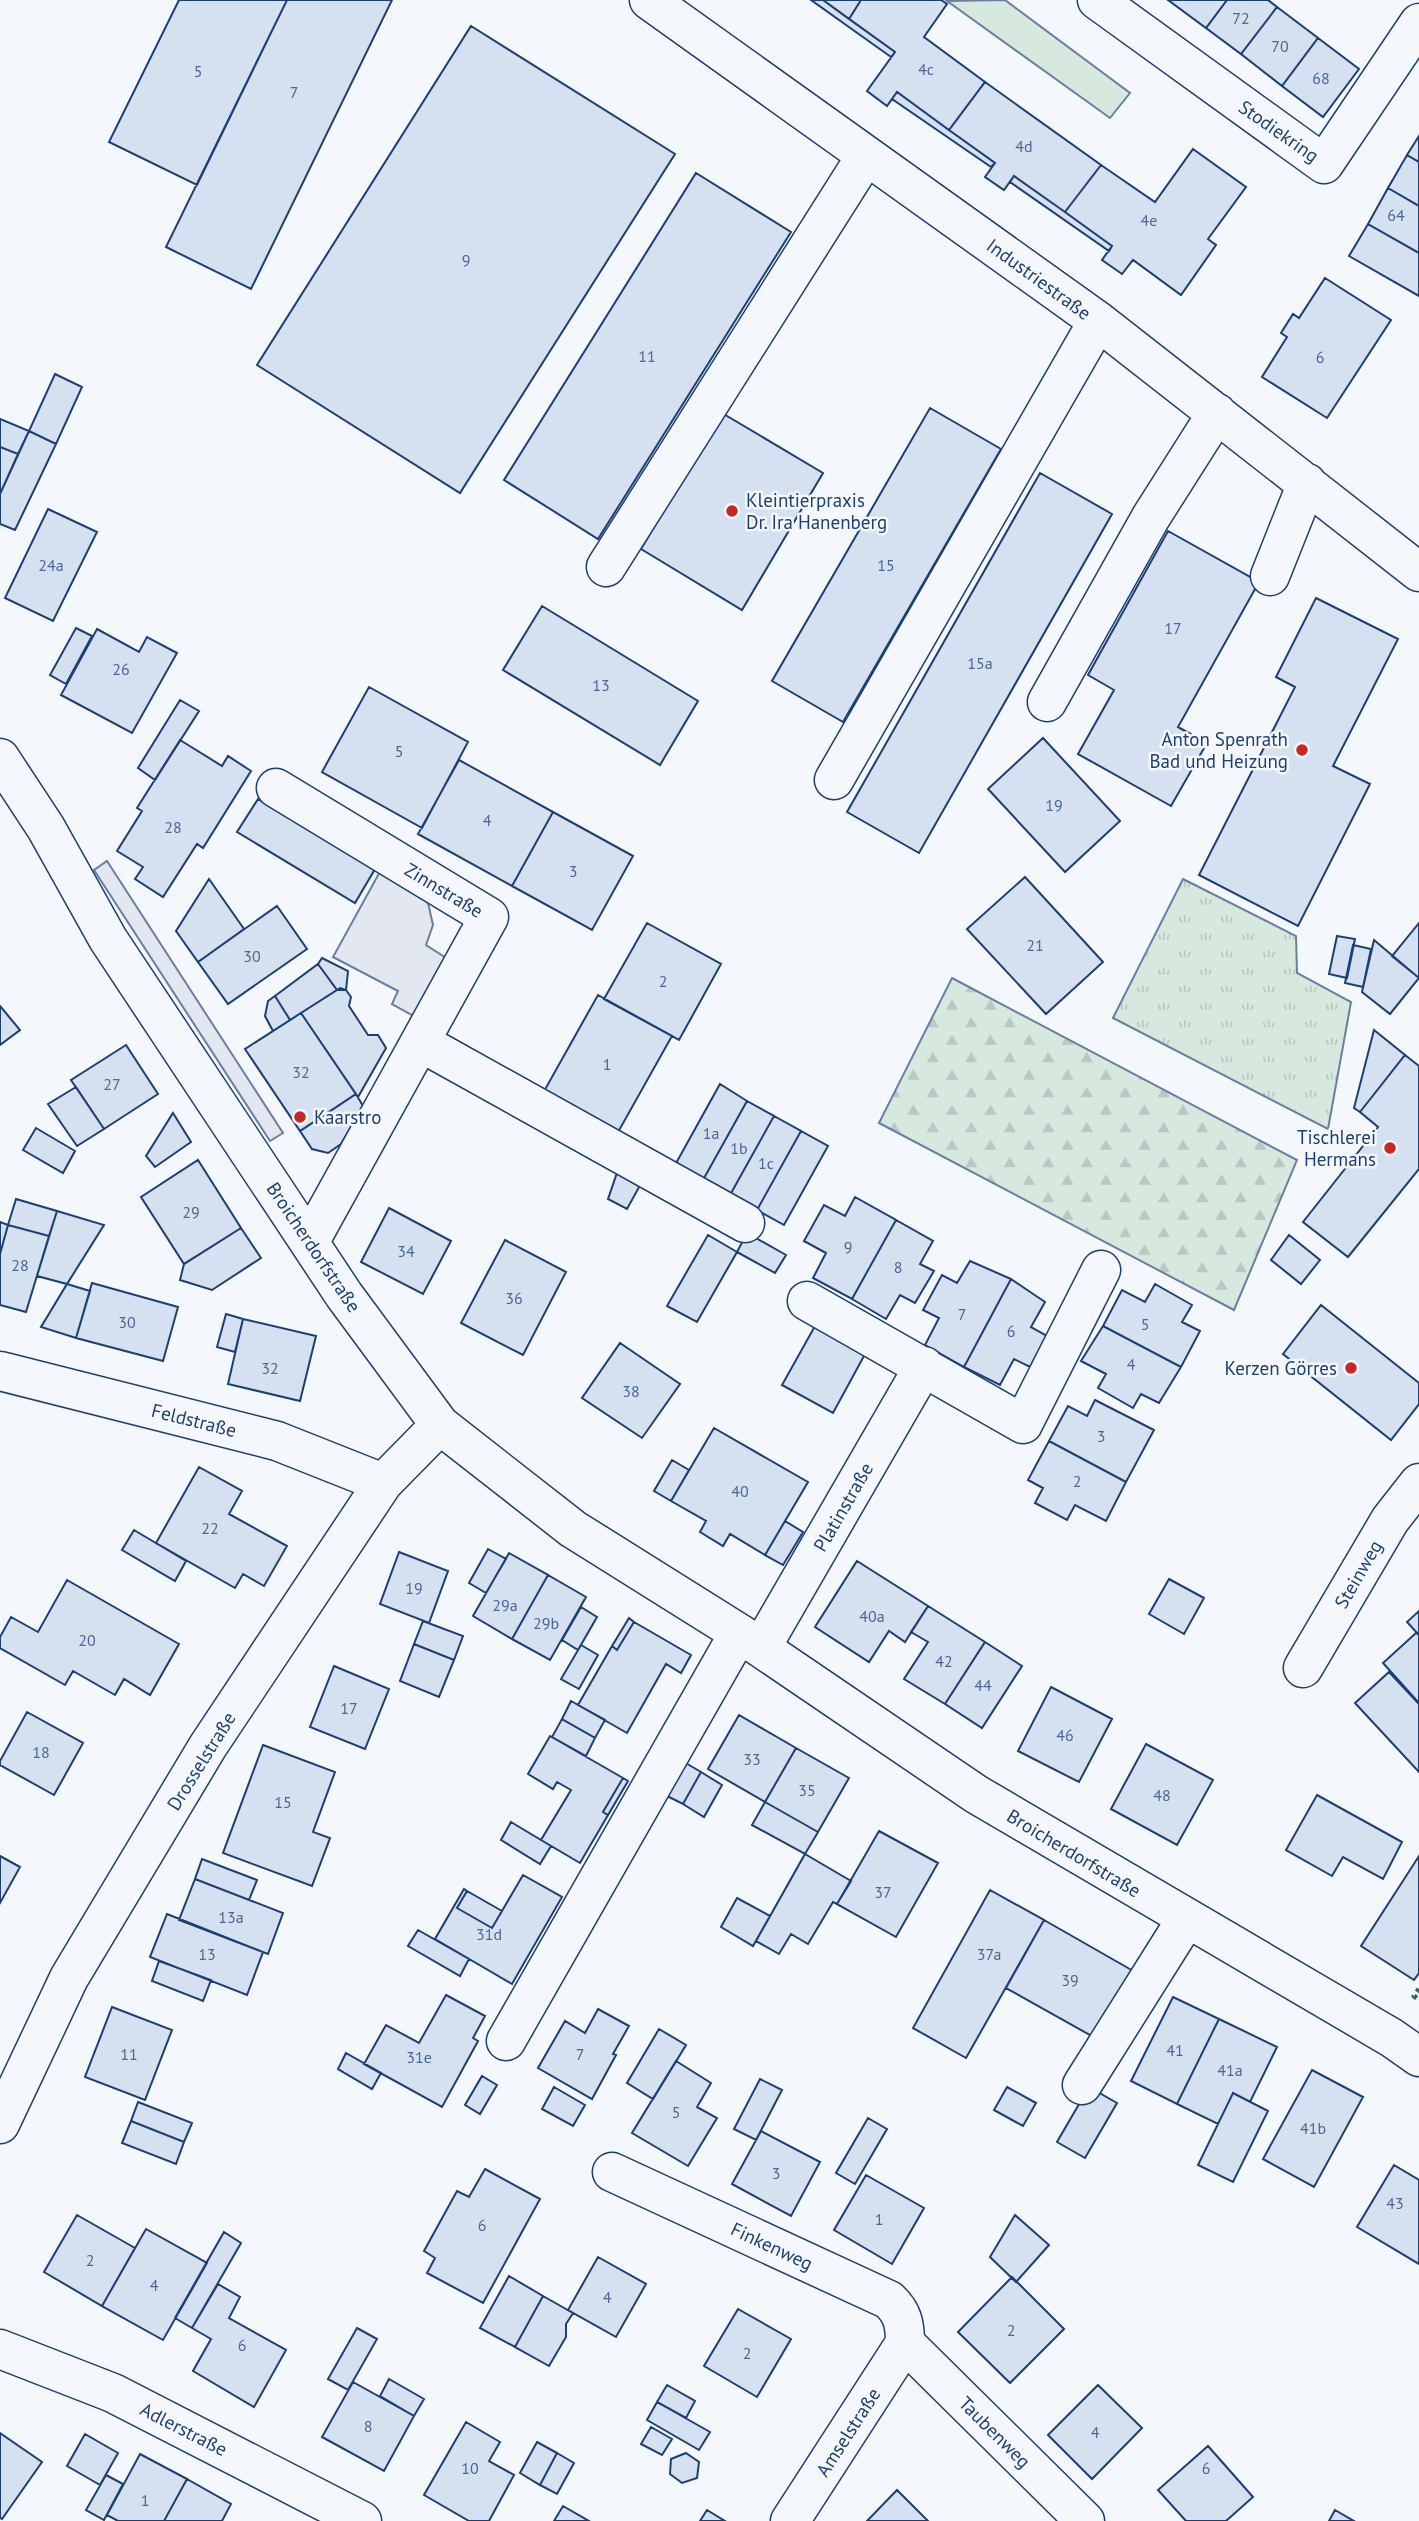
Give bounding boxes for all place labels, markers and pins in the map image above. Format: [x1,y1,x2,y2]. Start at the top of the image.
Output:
place label: Kleintierpraxis Dr. Ira Hanenberg [746,488,887,534]
marker: Kleintierpraxis Dr. Ira Hanenberg [724,503,740,519]
place label: Anton Spenrath Bad und Heizung [1149,727,1288,773]
marker: Anton Spenrath Bad und Heizung [1294,742,1310,758]
place label: Kaarstro [314,1105,381,1129]
marker: Kaarstro [292,1109,308,1125]
place label: Tischlerei Hermans [1297,1125,1376,1171]
marker: Tischlerei Hermans [1382,1140,1398,1156]
place label: Kerzen Görres [1225,1356,1337,1380]
marker: Kerzen Görres [1343,1360,1359,1376]

